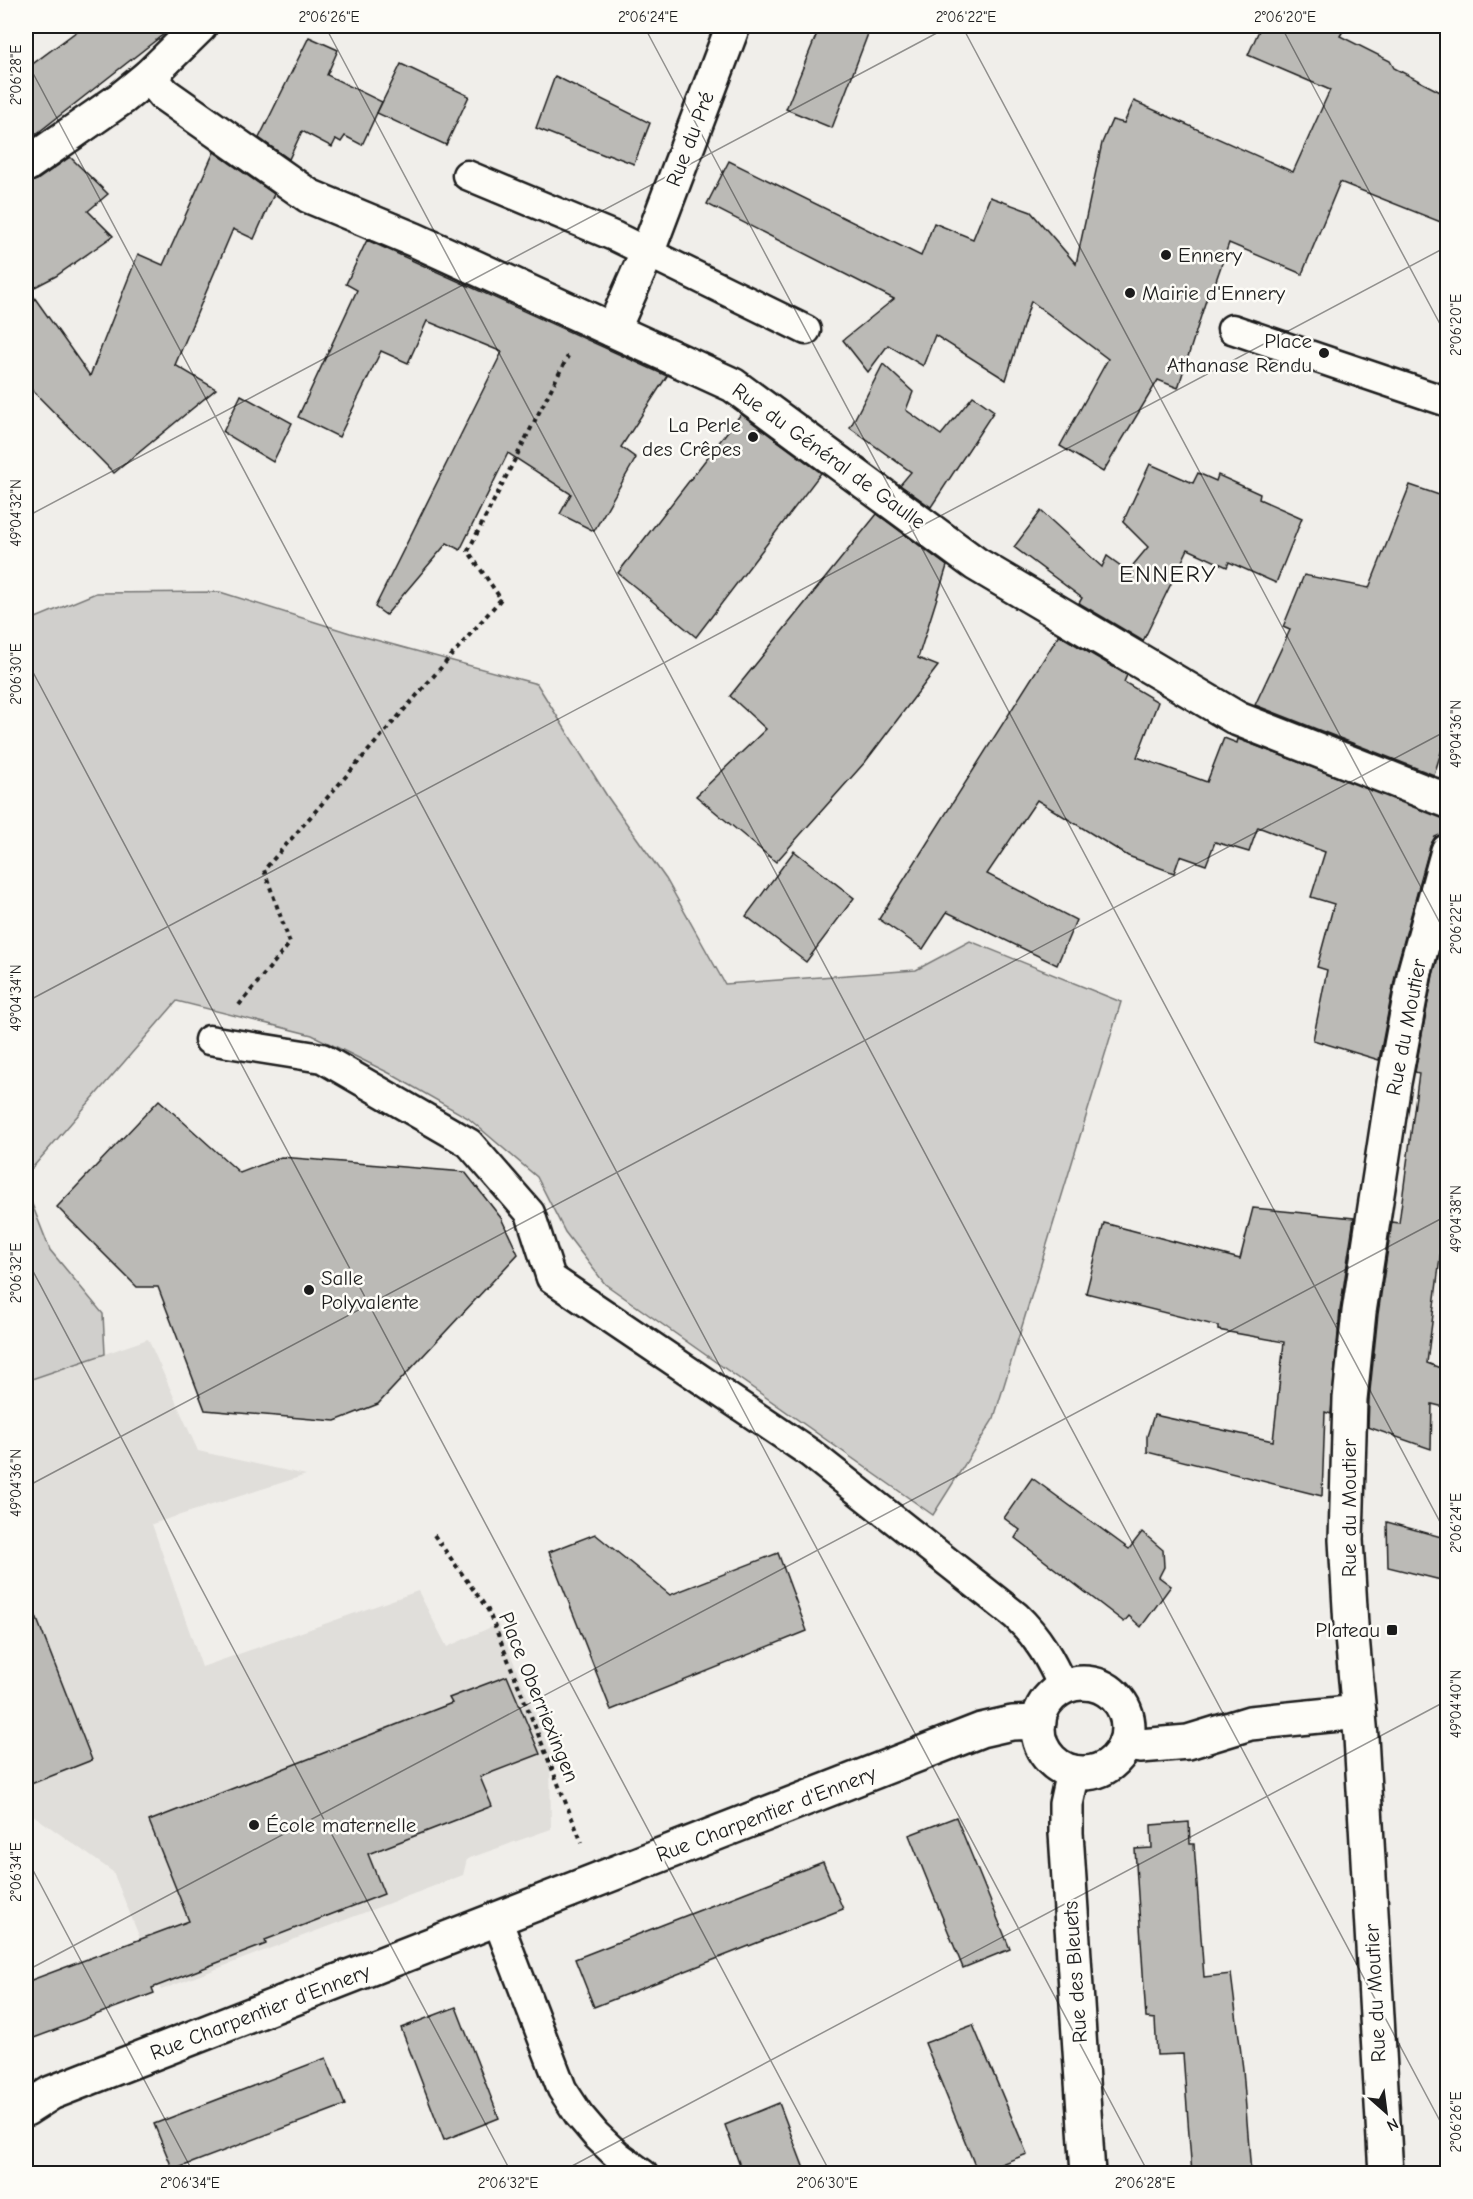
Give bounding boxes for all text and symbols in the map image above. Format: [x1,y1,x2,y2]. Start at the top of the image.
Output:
text: 2°06'26"E [299,8,359,26]
text: 2°06'24"E [618,8,678,26]
text: 2°06'22"E [936,8,996,26]
text: 2°06'20"E [1254,8,1316,26]
text: 2°06'28"E [7,45,25,105]
street label: Rue du Pré [661,88,719,190]
place label: Ennery [1178,243,1243,267]
marker: Ennery [1159,248,1173,262]
place label: Mairie d'Ennery [1142,281,1286,305]
marker: Mairie d'Ennery [1123,286,1137,300]
text: 2°06'20"E [1447,294,1465,356]
place label: Place Athanase Rendu [1167,329,1312,377]
marker: Place Athanase Rendu [1317,346,1331,360]
street label: Rue du Général de Gaulle [728,378,930,534]
place label: La Perle des Crêpes [642,413,741,461]
marker: La Perle des Crêpes [746,430,760,444]
text: 49°04'32"N [7,479,25,547]
district label: ENNERY [1119,560,1217,588]
text: 2°06'30"E [7,643,25,705]
text: 49°04'36"N [1447,700,1465,768]
text: 2°06'22"E [1447,894,1465,954]
street label: Rue du Moutier [1381,956,1431,1097]
text: 49°04'34"N [7,964,25,1032]
text: 49°04'38"N [1447,1185,1465,1253]
text: 2°06'32"E [7,1243,25,1303]
place label: Salle Polyvalente [321,1266,419,1314]
marker: Salle Polyvalente [302,1283,316,1297]
street label: Rue du Moutier [1337,1438,1361,1577]
text: 49°04'36"N [7,1449,25,1517]
text: 2°06'24"E [1447,1493,1465,1553]
street label: Place Oberriexingen [494,1608,584,1786]
place label: Plateau [1315,1618,1380,1642]
marker: Plateau [1385,1623,1399,1637]
text: 49°04'40"N [1447,1670,1465,1738]
street label: Rue Charpentier d'Ennery [653,1761,880,1867]
place label: École maternelle [266,1813,416,1837]
marker: École maternelle [247,1818,261,1832]
text: 2°06'34"E [7,1842,25,1902]
street label: Rue des Bleuets [1058,1900,1092,2044]
street label: Rue du Moutier [1359,1922,1391,2063]
street label: Rue Charpentier d'Ennery [147,1959,374,2065]
north arrow [1356,2082,1416,2142]
text: 2°06'26"E [1447,2092,1465,2152]
text: N [1384,2114,1401,2135]
text: 2°06'34"E [160,2174,220,2192]
text: 2°06'32"E [478,2174,538,2192]
text: 2°06'30"E [796,2174,858,2192]
text: 2°06'28"E [1115,2174,1175,2192]

